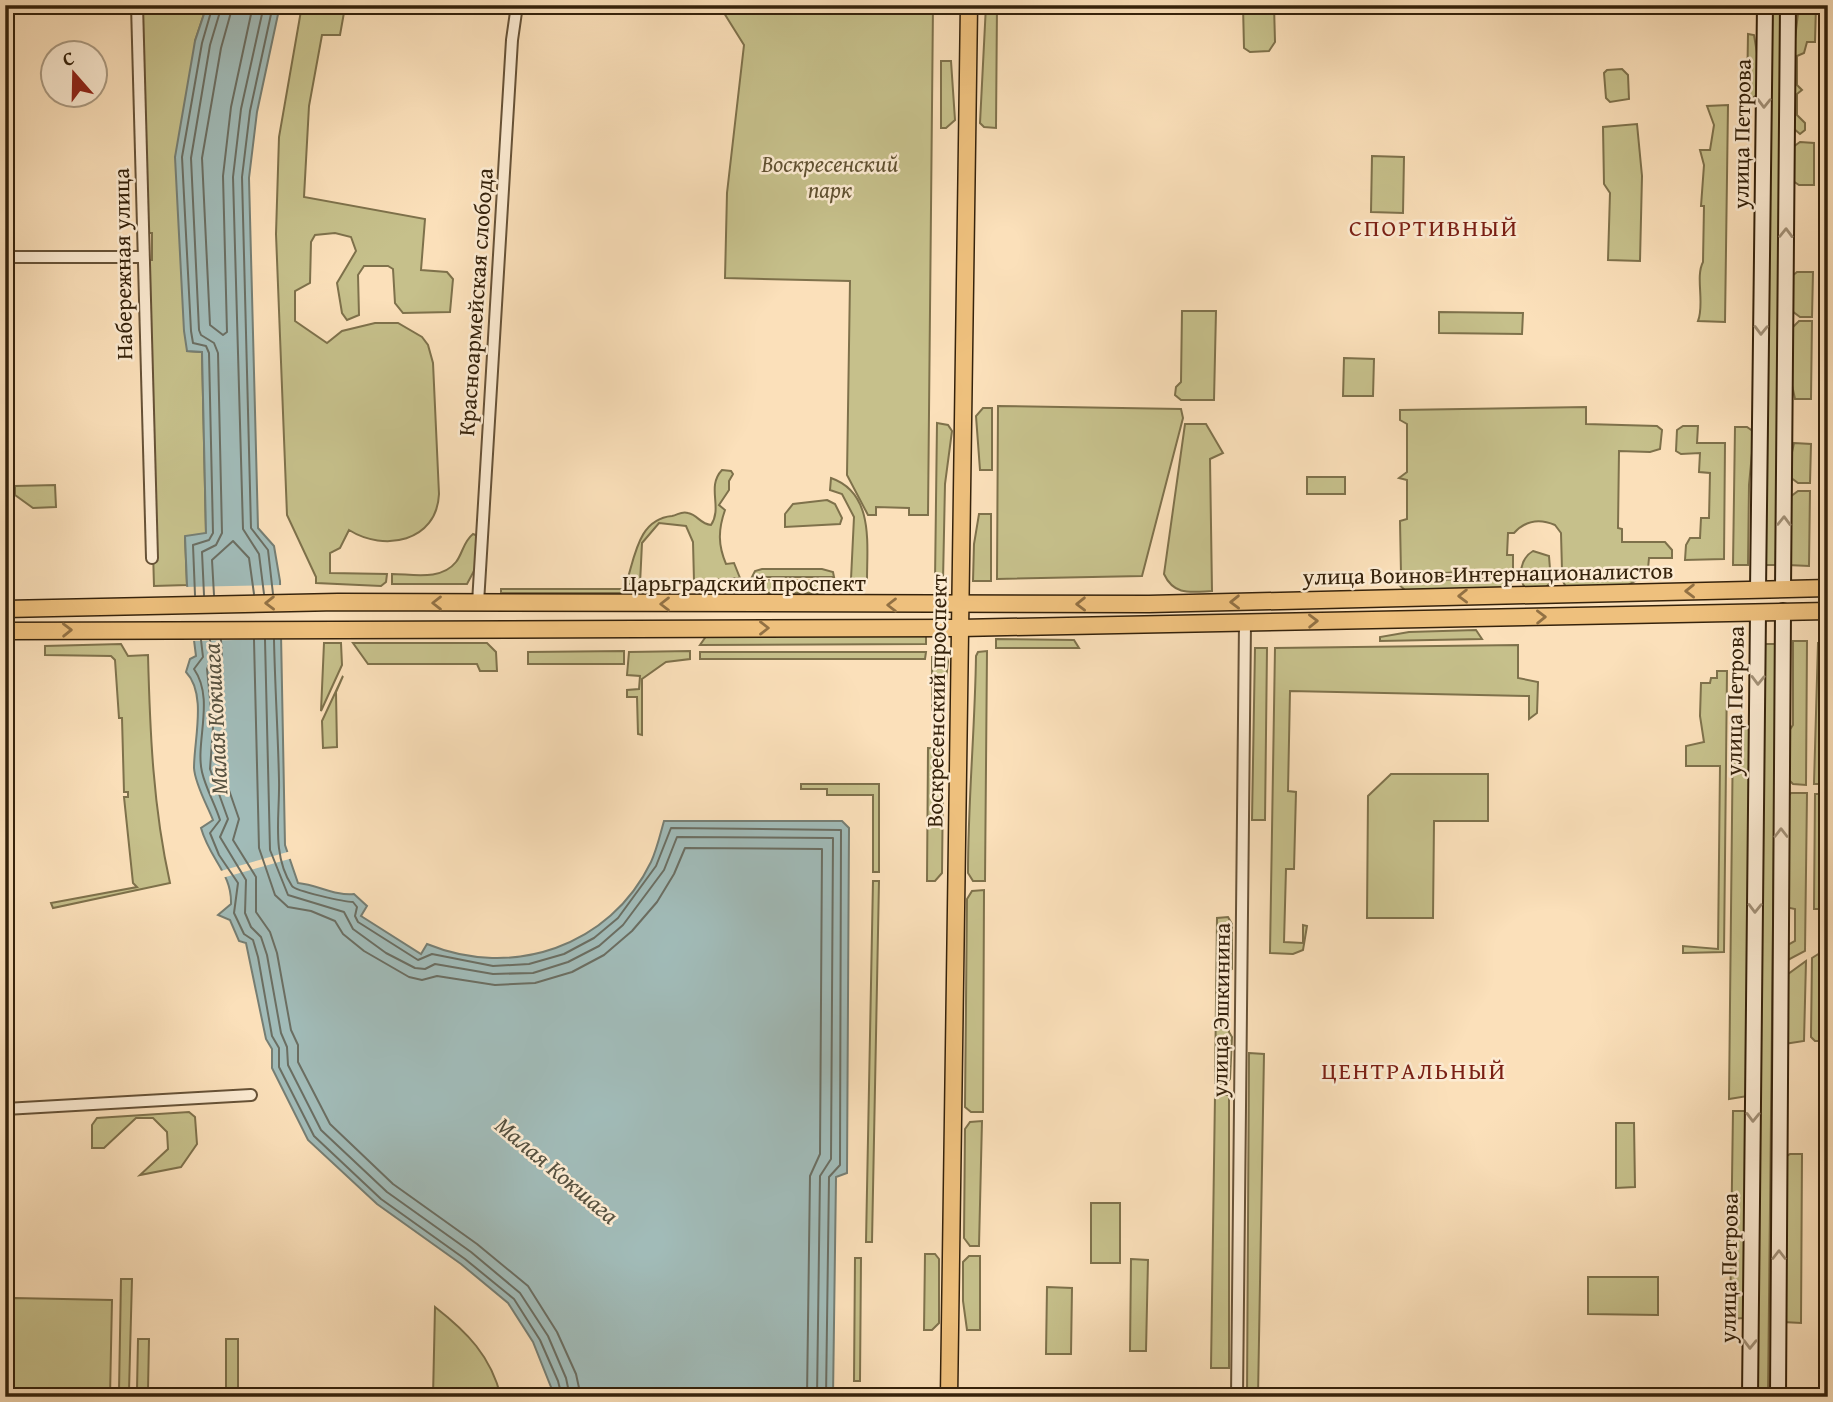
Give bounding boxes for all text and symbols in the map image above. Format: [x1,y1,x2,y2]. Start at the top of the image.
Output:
north arrow [38,38,108,108]
text: С [58,43,78,73]
street label: улица Петрова [1723,59,1759,210]
one-way arrow [1756,98,1772,109]
park label: Воскресенский парк [761,147,899,206]
street label: Красноармейская слобода [449,167,501,437]
street label: Набережная улица [104,168,140,360]
district label: СПОРТИВНЫЙ [1349,210,1519,245]
one-way arrow [1778,227,1794,237]
one-way arrow [1753,326,1769,336]
one-way arrow [1776,515,1792,526]
street label: улица Воинов-Интернационалистов [1301,553,1674,593]
street label: Царьградский проспект [622,566,866,599]
street label: Воскресенский проспект [917,574,955,828]
one-way arrow [1684,584,1695,599]
one-way arrow [1457,589,1468,604]
one-way arrow [1229,594,1240,609]
one-way arrow [264,595,275,611]
one-way arrow [431,595,442,611]
one-way arrow [659,596,669,612]
one-way arrow [1075,596,1085,612]
one-way arrow [886,597,897,613]
one-way arrow [1535,609,1546,624]
one-way arrow [1308,614,1319,629]
one-way arrow [759,620,770,636]
one-way arrow [62,622,73,638]
street label: улица Петрова [1716,626,1752,777]
water label: Малая Кокшага [194,642,236,796]
one-way arrow [1750,676,1766,686]
one-way arrow [1773,828,1789,838]
one-way arrow [1747,903,1763,914]
street label: улица Эшкинина [1202,922,1238,1099]
district label: ЦЕНТРАЛЬНЫЙ [1321,1053,1507,1088]
water label: Малая Кокшага [487,1108,627,1232]
one-way arrow [1745,1111,1760,1122]
street label: улица Петрова [1710,1193,1746,1344]
one-way arrow [1771,1249,1787,1260]
one-way arrow [1743,1339,1758,1350]

